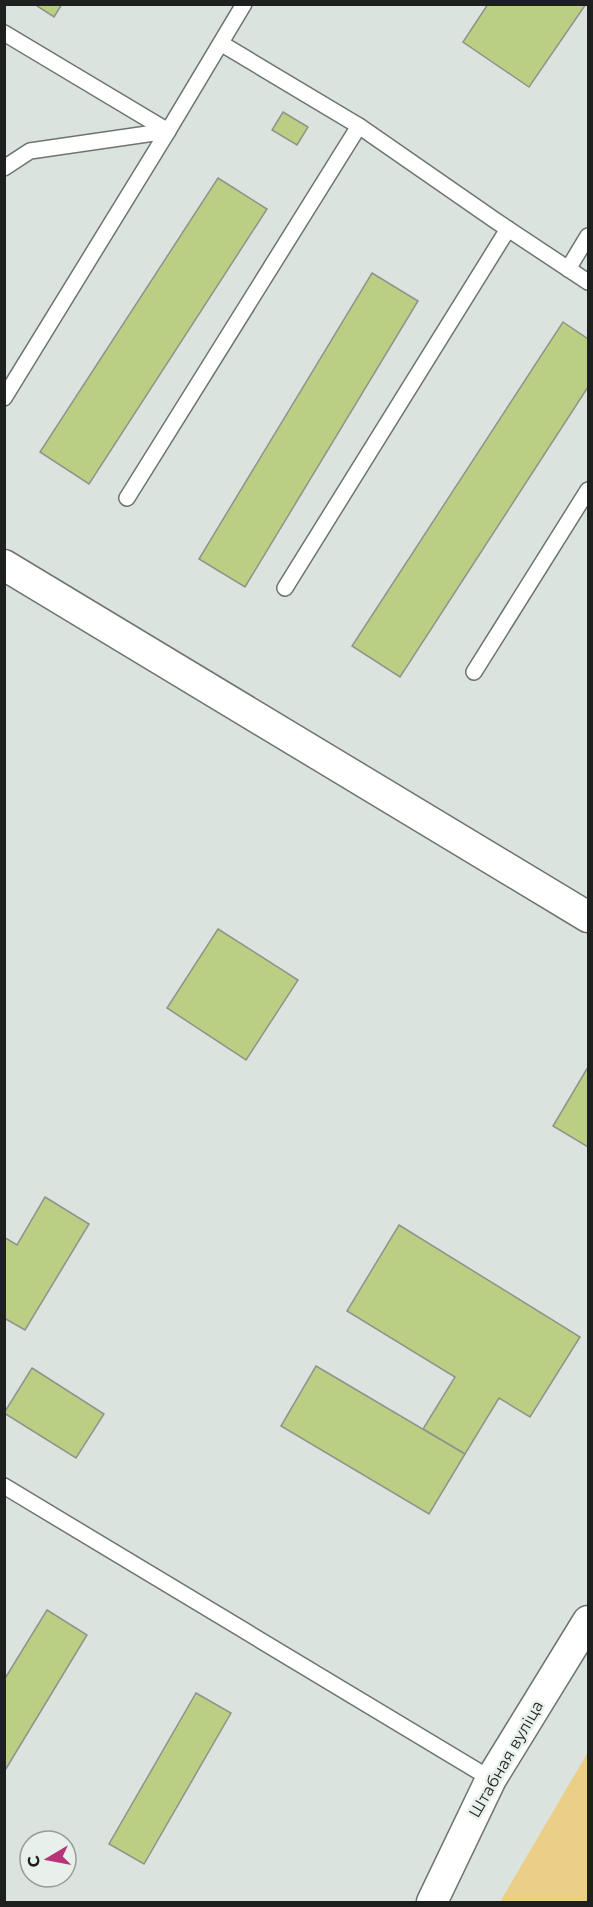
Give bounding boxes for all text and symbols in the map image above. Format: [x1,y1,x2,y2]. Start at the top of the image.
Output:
street label: Штабная вуліца [465,1697,547,1821]
north arrow [18,1829,78,1889]
text: С [23,1854,44,1869]

